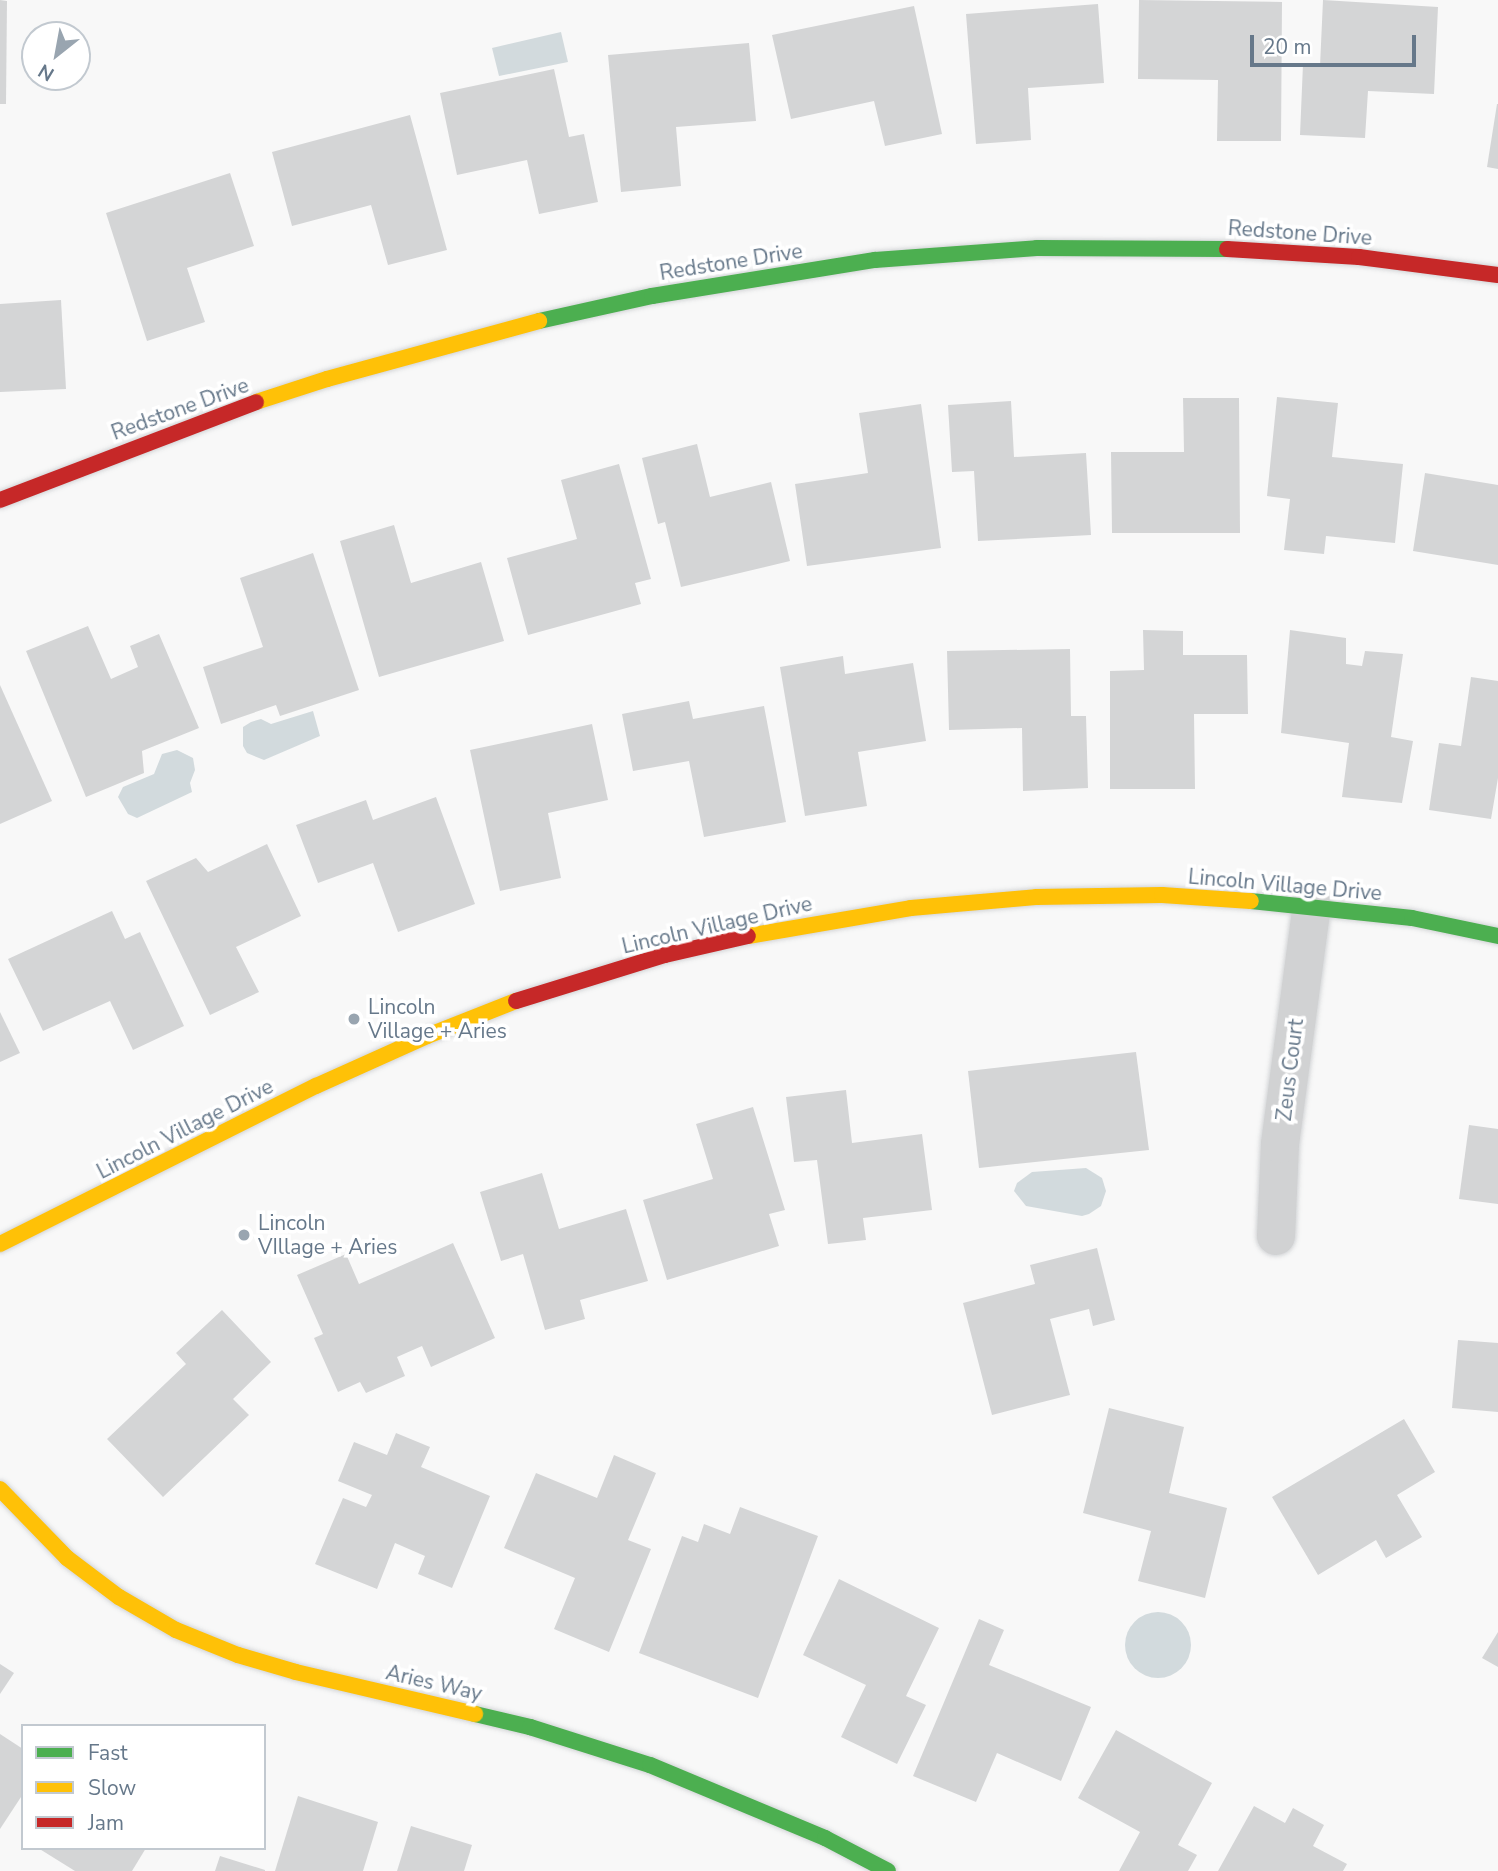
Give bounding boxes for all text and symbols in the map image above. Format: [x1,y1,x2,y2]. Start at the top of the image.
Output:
north arrow [21,21,91,91]
scale bar [1253,21,1419,65]
text: 20 m [1263,33,1312,61]
text: N [33,57,59,87]
street label: Redstone Drive [1227,215,1373,251]
street label: Redstone Drive [658,238,804,286]
street label: Redstone Drive [108,372,252,446]
street label: Lincoln Village Drive [1187,864,1383,906]
street label: Lincoln Village Drive [619,891,815,959]
place label: Lincoln Village + Aries [368,994,507,1044]
marker: Lincoln Village + Aries [346,1011,362,1027]
street label: Zeus Court [1271,1017,1309,1123]
street label: Lincoln Village Drive [93,1074,277,1184]
place label: Lincoln VIllage + Aries [258,1210,397,1260]
marker: Lincoln VIllage + Aries [236,1227,252,1243]
street label: Aries Way [383,1660,485,1706]
legend [21,1724,266,1850]
text: Fast [88,1739,128,1767]
text: Slow [88,1774,136,1802]
text: Jam [88,1809,124,1837]

